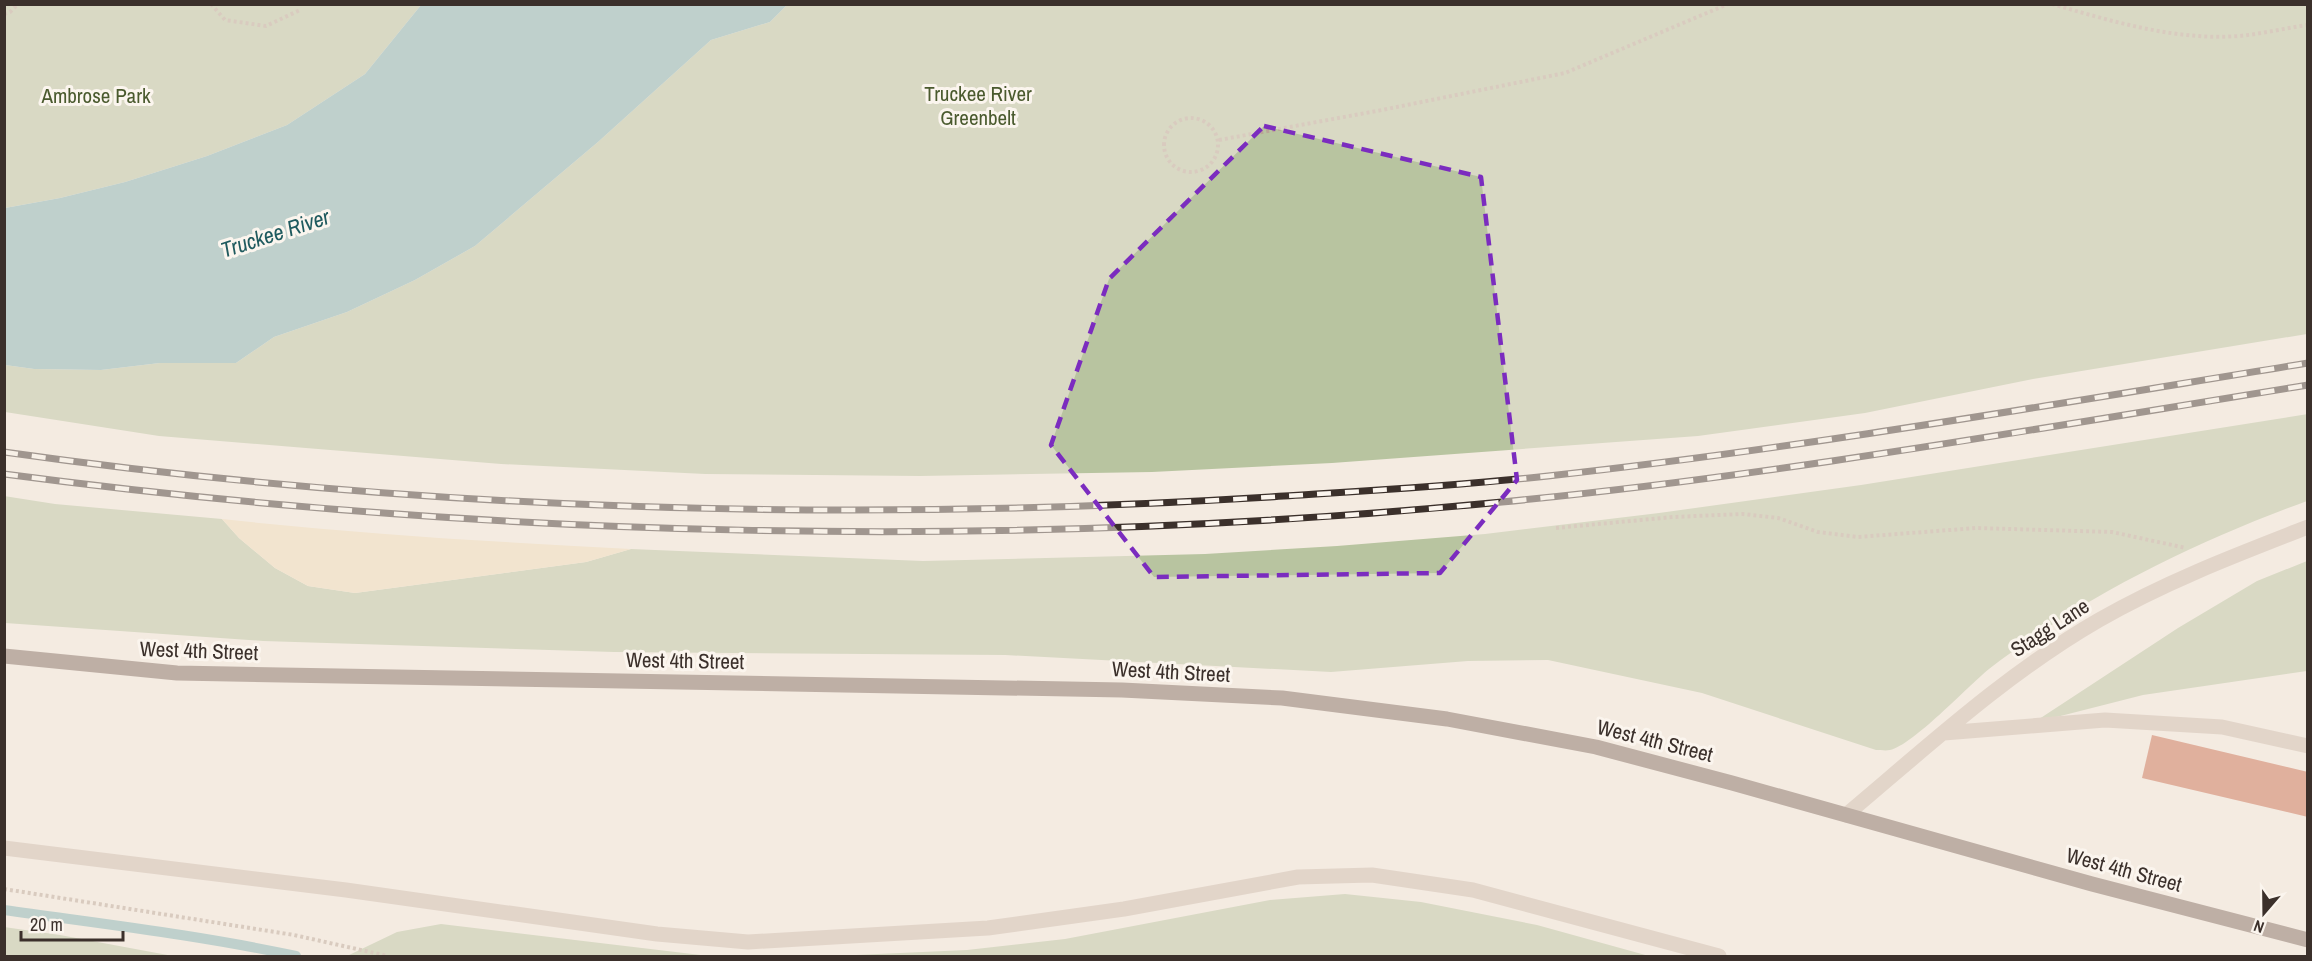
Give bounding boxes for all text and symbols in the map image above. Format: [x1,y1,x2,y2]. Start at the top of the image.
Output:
park label: Truckee River Greenbelt [924,79,1032,132]
park label: Ambrose Park [40,81,151,110]
water label: Truckee River [217,201,334,265]
street label: Stagg Lane [2005,591,2095,664]
street label: West 4th Street [139,634,259,667]
street label: West 4th Street [626,645,745,676]
street label: West 4th Street [1111,654,1231,689]
street label: West 4th Street [1594,712,1716,769]
street label: West 4th Street [2063,840,2185,899]
north arrow [2234,883,2294,943]
scale bar [21,904,123,942]
text: 20 m [30,912,63,937]
text: N [2251,915,2267,939]

